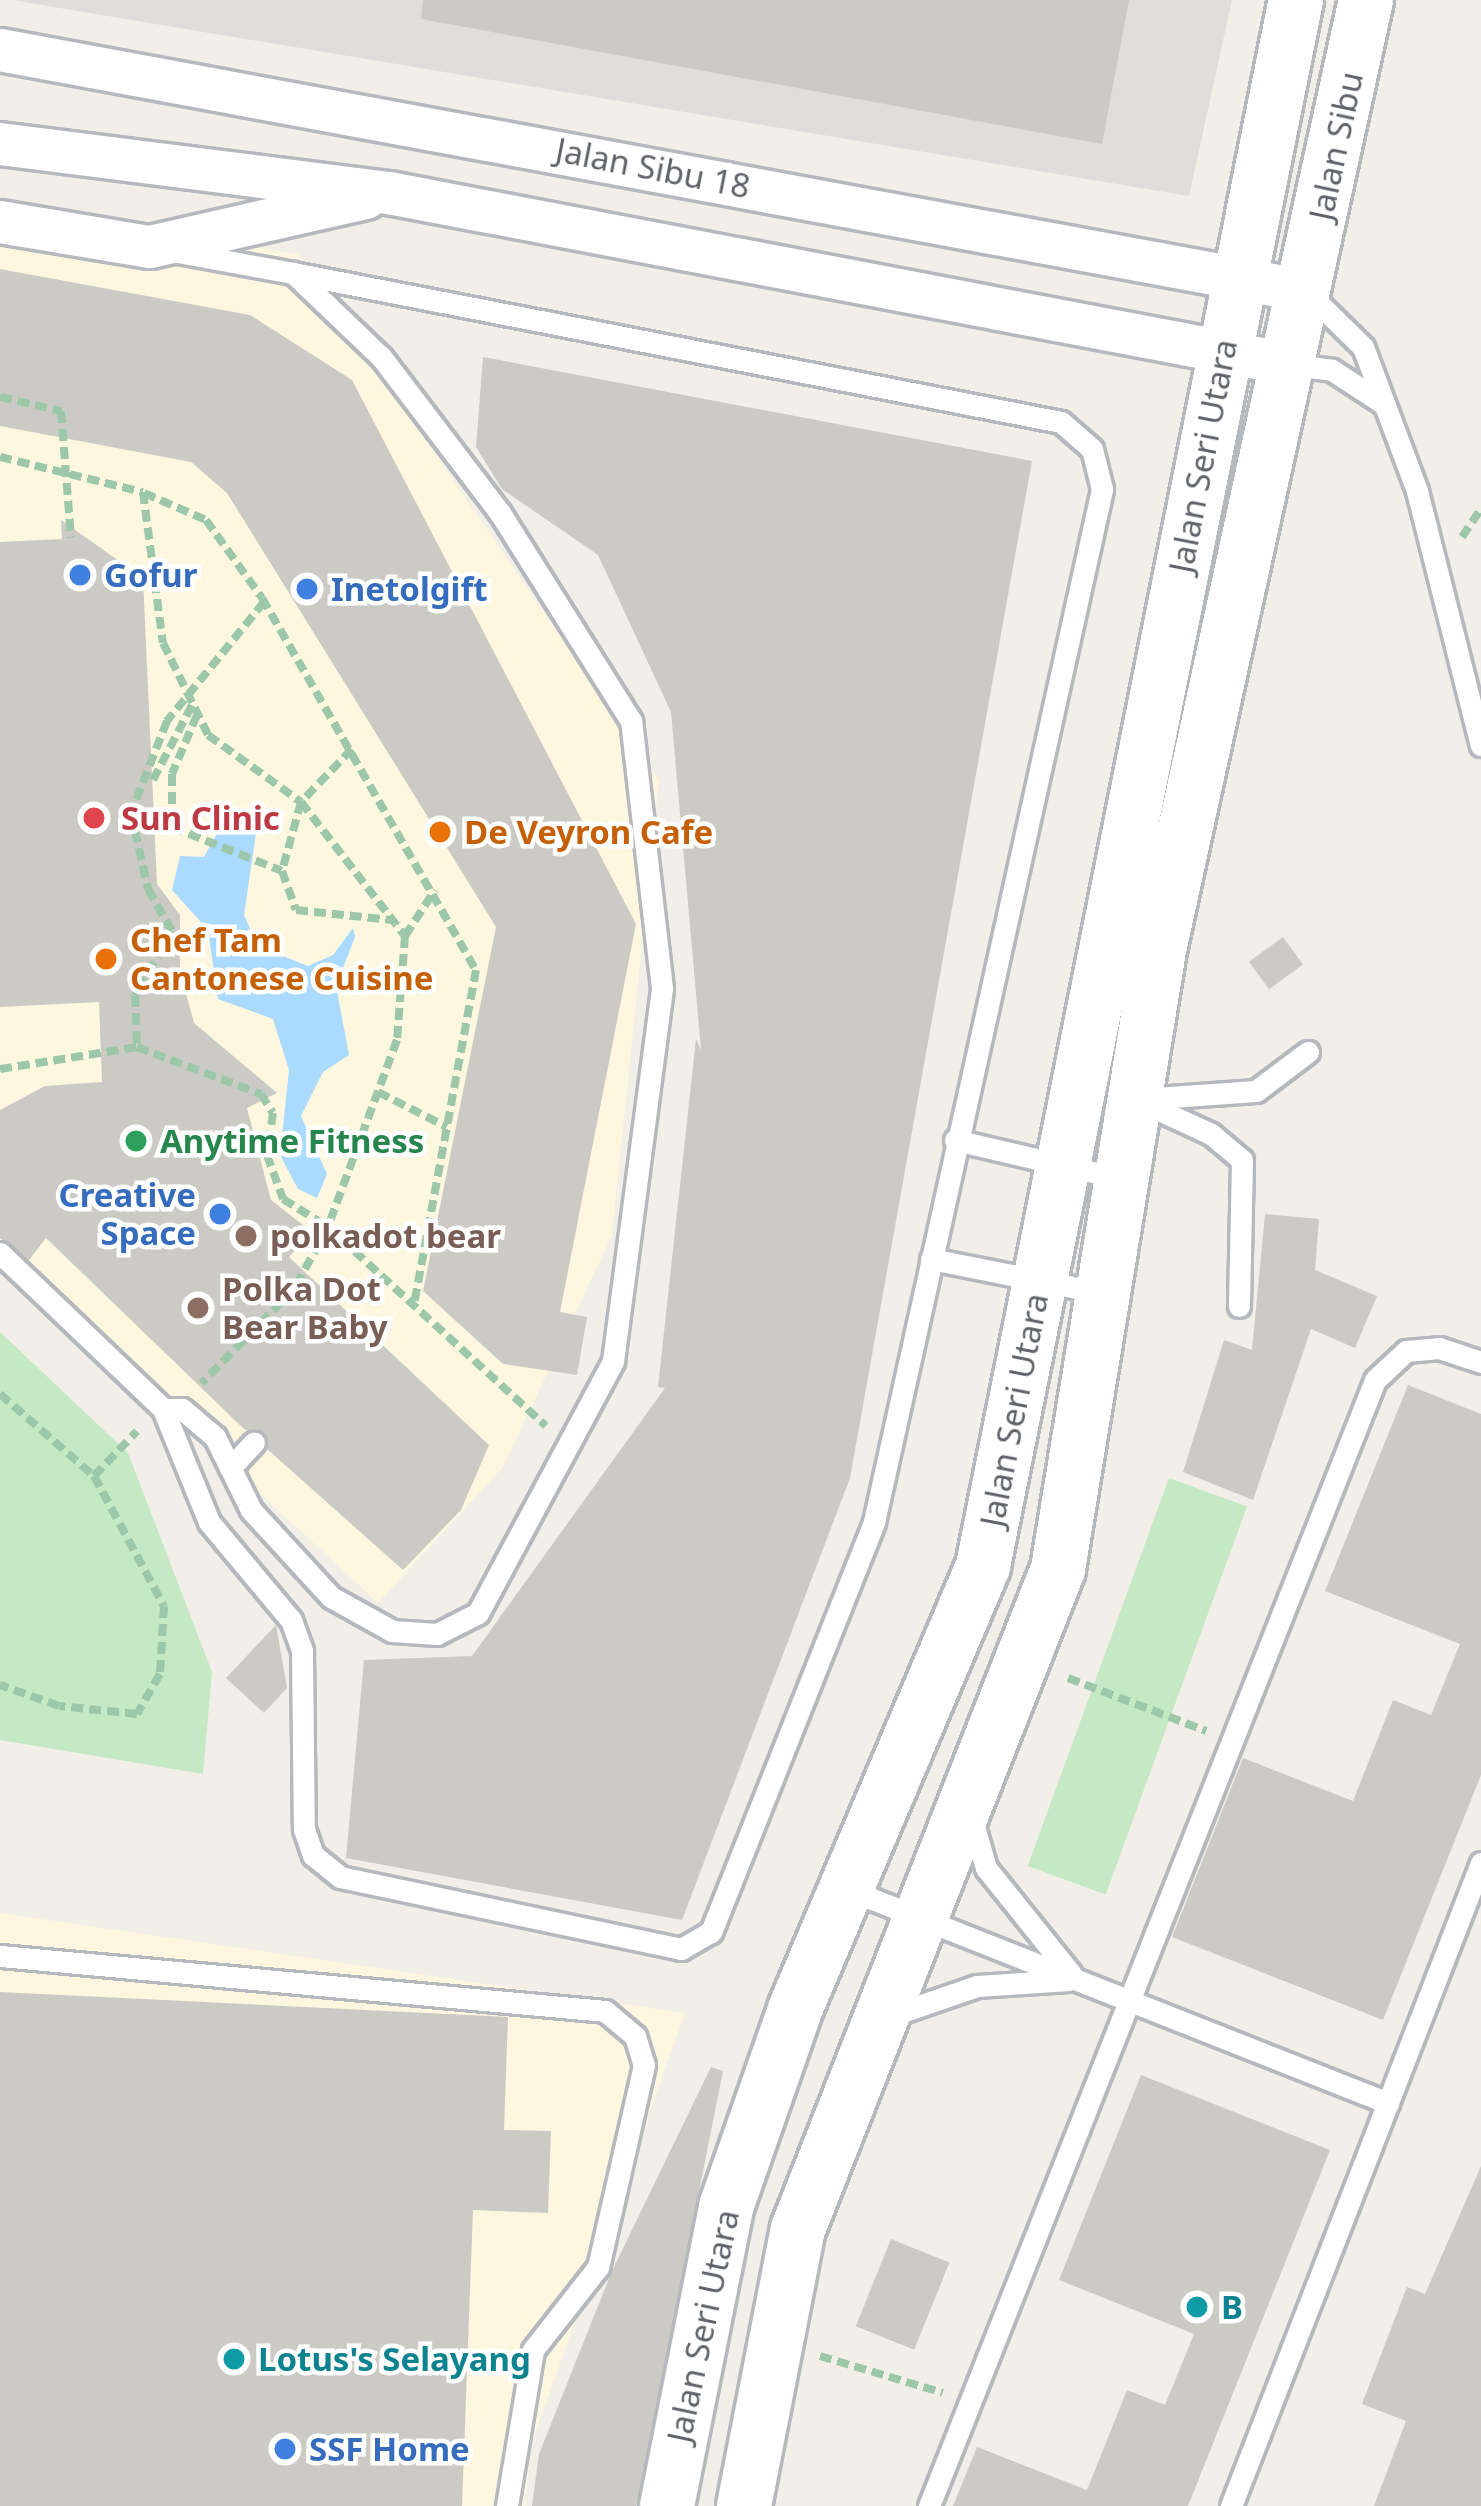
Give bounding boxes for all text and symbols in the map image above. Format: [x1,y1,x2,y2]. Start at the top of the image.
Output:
street label: Jalan Sibu [1301,68,1371,224]
street label: Jalan Sibu 18 [552,130,754,206]
street label: Jalan Seri Utara [1161,336,1245,576]
place label: Gofur [104,555,197,595]
marker: Gofur [67,562,93,588]
place label: Inetolgift [331,569,488,609]
marker: Inetolgift [294,576,320,602]
place label: Sun Clinic [121,798,280,838]
marker: Sun Clinic [78,802,110,834]
place label: De Veyron Cafe [464,812,713,852]
marker: De Veyron Cafe [427,819,453,845]
place label: Chef Tam Cantonese Cuisine [130,920,433,998]
marker: Chef Tam Cantonese Cuisine [93,946,119,972]
place label: Anytime Fitness [160,1121,424,1161]
marker: Anytime Fitness [123,1128,149,1154]
place label: Creative Space [59,1175,196,1253]
marker: Creative Space [207,1201,233,1227]
place label: polkadot bear [270,1216,501,1256]
marker: polkadot bear [233,1223,259,1249]
place label: Polka Dot Bear Baby [222,1269,387,1347]
street label: Jalan Seri Utara [972,1290,1056,1530]
marker: Polka Dot Bear Baby [185,1295,211,1321]
street label: Jalan Seri Utara [659,2206,747,2446]
place label: B [1221,2287,1243,2327]
marker: B [1184,2294,1210,2320]
place label: Lotus's Selayang [258,2339,531,2379]
marker: Lotus's Selayang [221,2346,247,2372]
place label: SSF Home [309,2429,470,2469]
marker: SSF Home [272,2436,298,2462]

